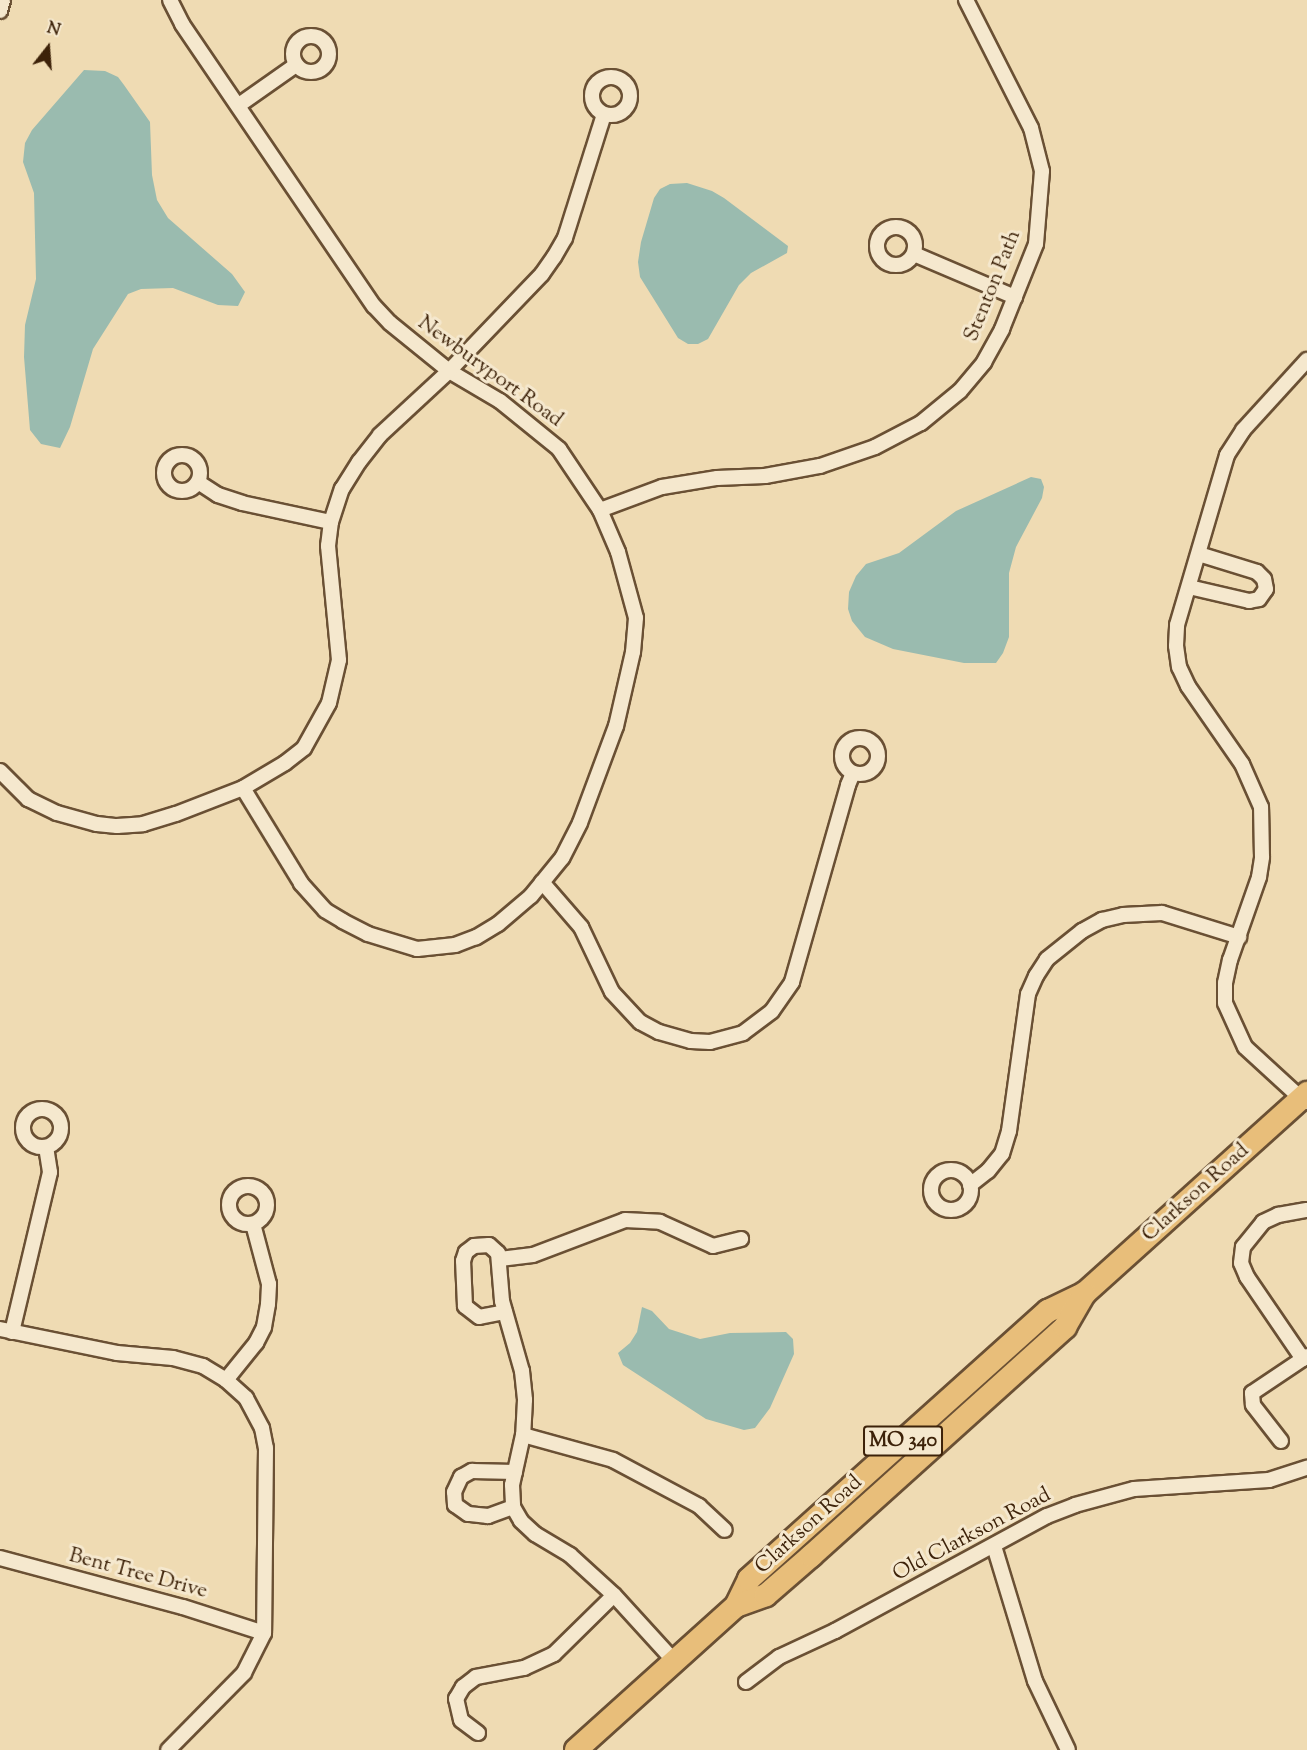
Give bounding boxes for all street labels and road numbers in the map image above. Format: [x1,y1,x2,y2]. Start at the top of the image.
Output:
street label: Stenton Path [959,227,1027,345]
street label: Newburyport Road [413,311,567,433]
street label: Clarkson Road [1137,1138,1255,1248]
road number: MO 340 [862,1424,944,1458]
street label: Clarkson Road [750,1470,868,1580]
street label: Old Clarkson Road [889,1483,1055,1587]
street label: Bent Tree Drive [66,1543,210,1605]

